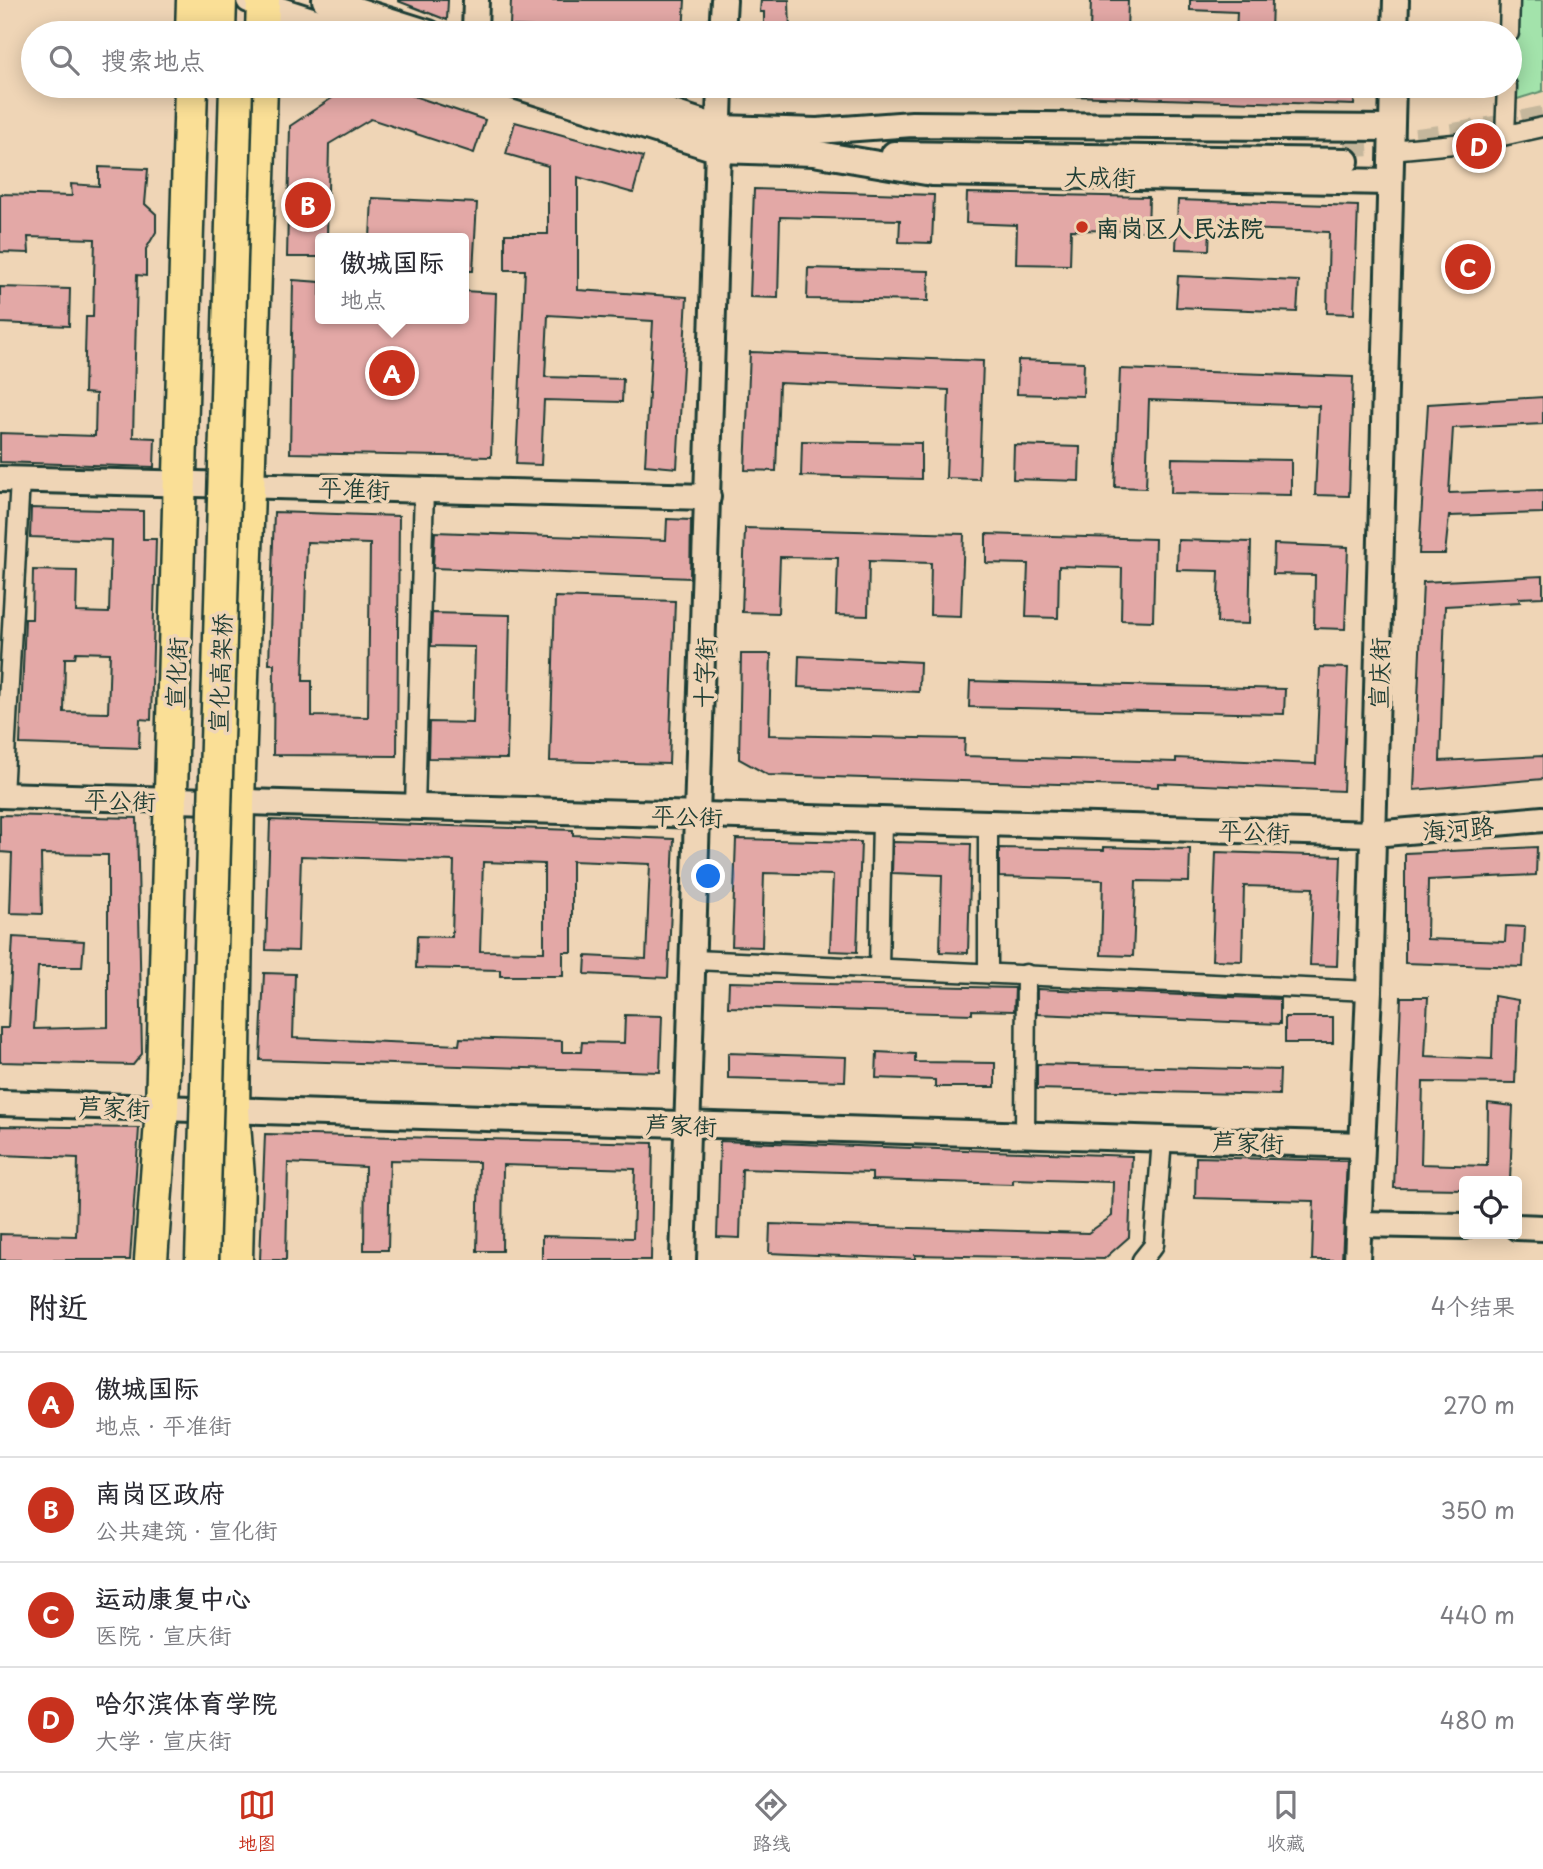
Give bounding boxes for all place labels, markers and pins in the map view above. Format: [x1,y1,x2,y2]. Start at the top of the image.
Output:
pin: D [1456,120,1502,172]
pin: B [285,179,331,231]
place label: 南岗区人民法院 [1096,209,1264,245]
marker: 南岗区人民法院 [1074,219,1090,235]
pin: C [1445,241,1491,293]
pin: A [369,347,415,399]

